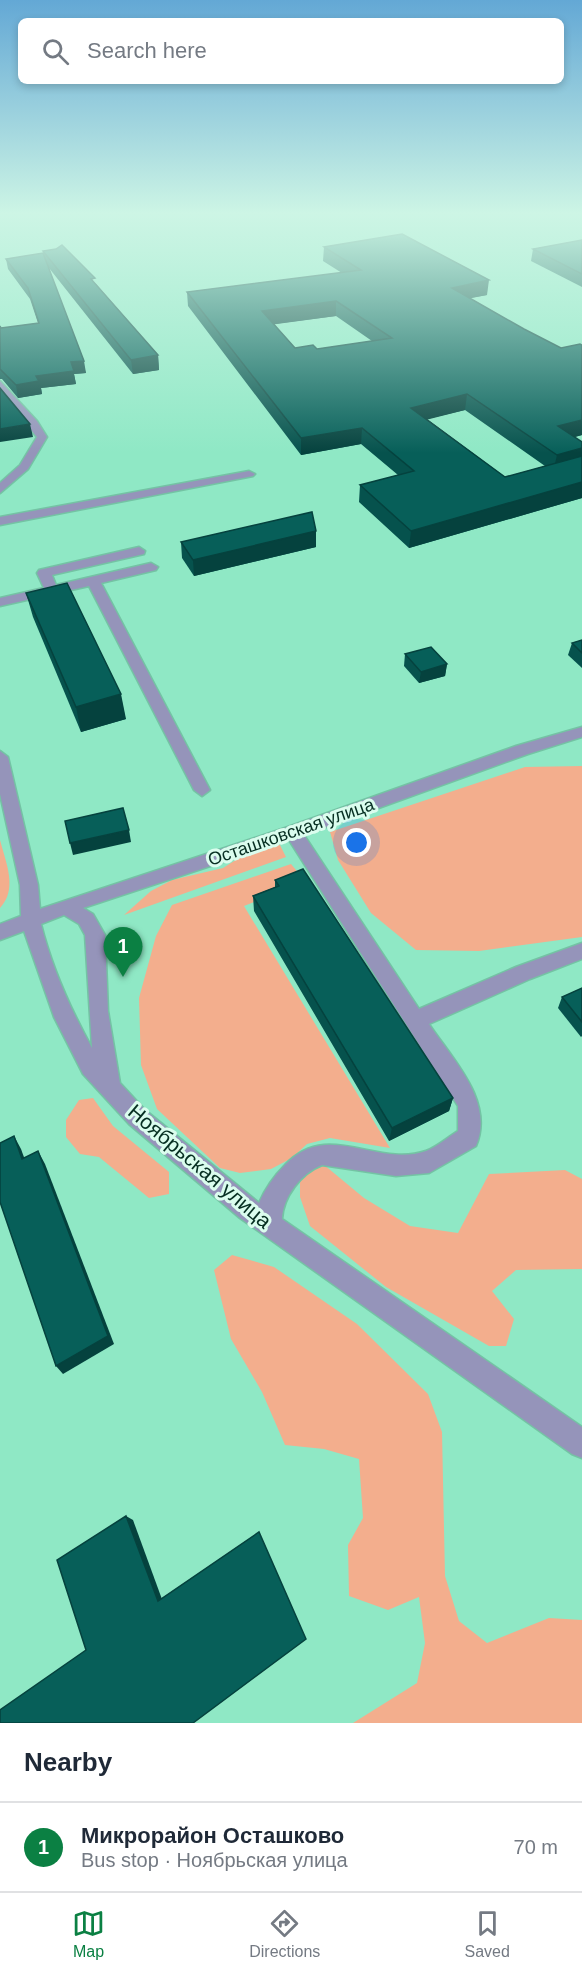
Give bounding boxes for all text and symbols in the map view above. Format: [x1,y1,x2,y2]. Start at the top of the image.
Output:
search box [18,18,564,84]
icon: search [39,35,72,68]
text: Search here [87,38,207,63]
street label: Осташковская улица [205,794,378,870]
your location [342,828,371,857]
pin: 1 [104,928,142,977]
street label: Ноябрьская улица [124,1099,276,1233]
text: Nearby [24,1747,112,1777]
text: Микрорайон Осташково [81,1823,344,1848]
text: 1 [38,1836,49,1858]
text: 70 m [514,1836,558,1858]
text: Bus stop · Ноябрьская улица [81,1849,348,1871]
tab: Map [72,1907,105,1961]
tab: Directions [249,1907,320,1961]
tab: Saved [465,1907,510,1961]

